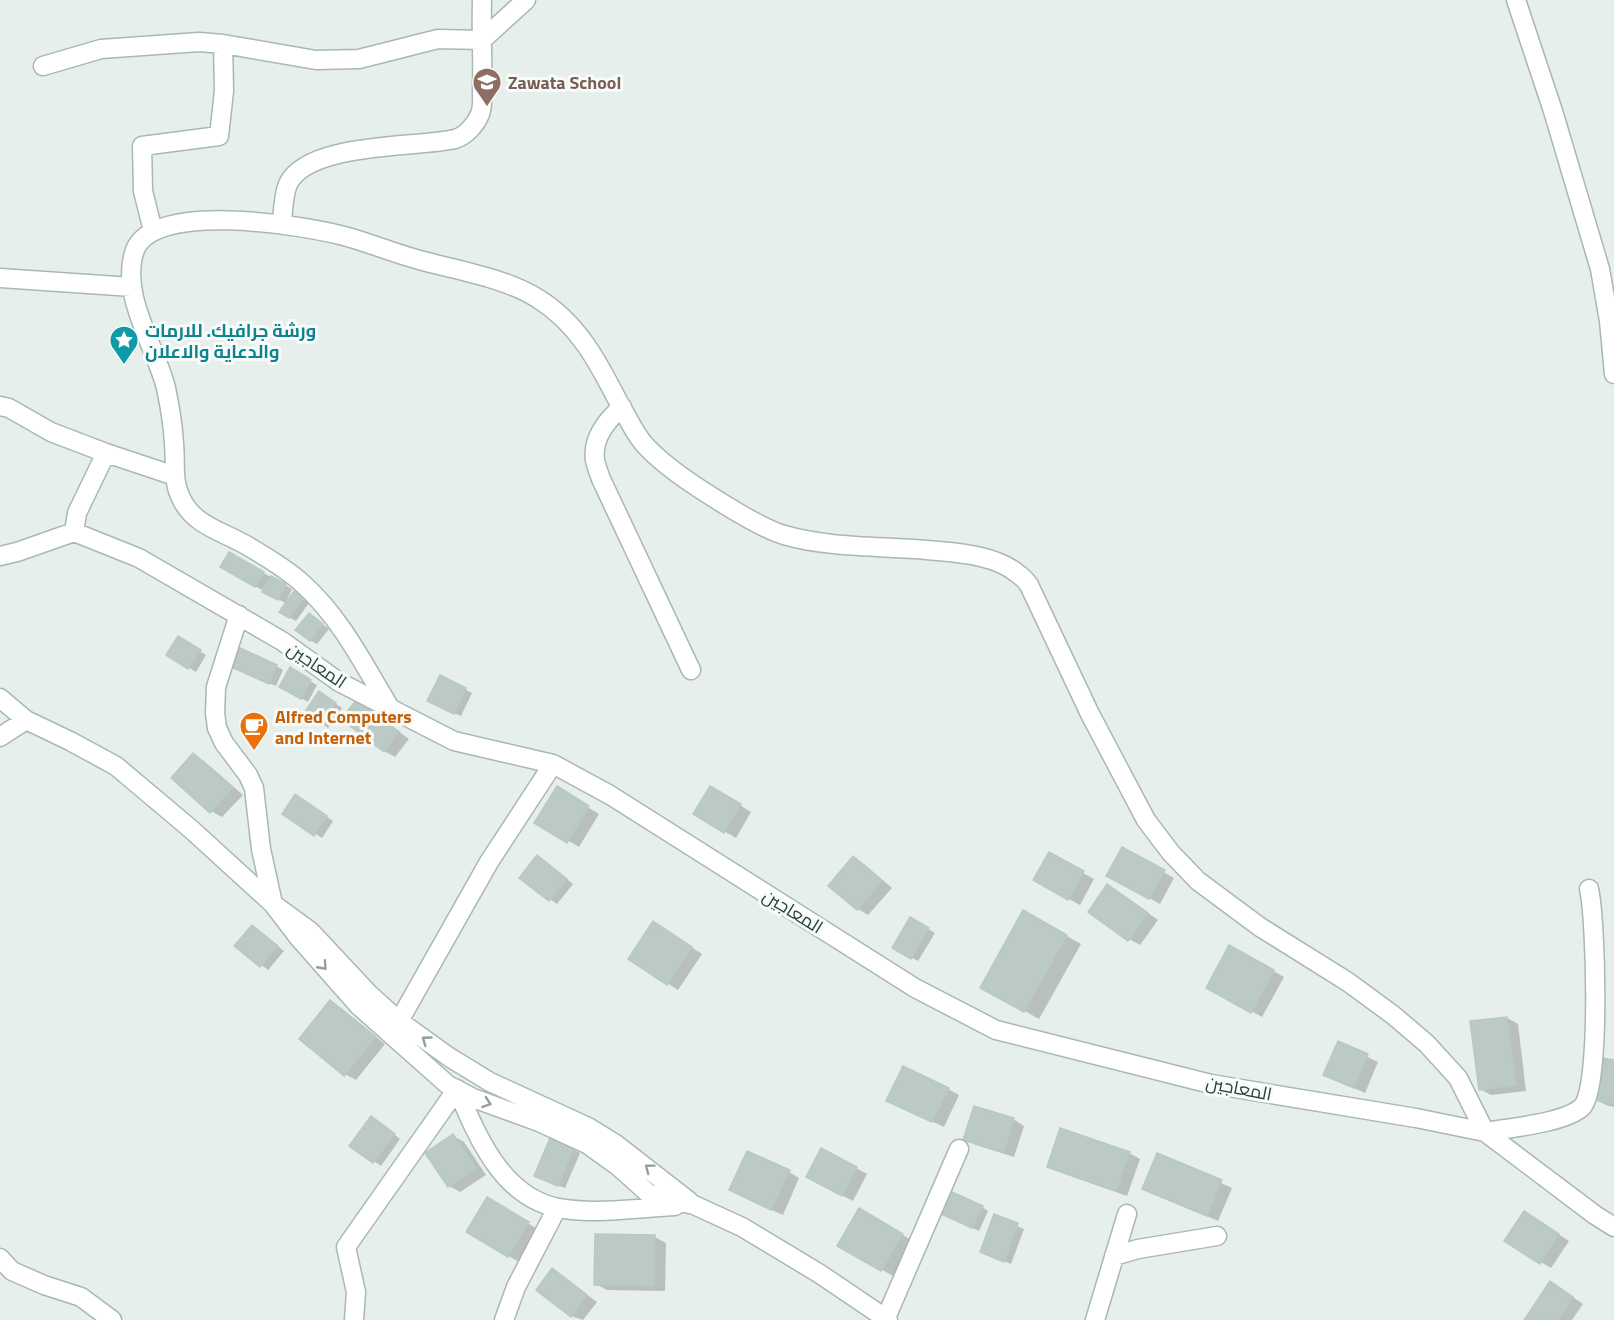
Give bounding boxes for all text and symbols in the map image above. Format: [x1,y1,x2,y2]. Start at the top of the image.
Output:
school or university icon: Zawata School [471,66,503,108]
place label: Zawata School [508,69,621,96]
place label: ورشة جرافيك. للارمات والدعاية والاعلان [145,317,316,365]
place icon: ورشة جرافيك. للارمات والدعاية والاعلان [108,324,140,366]
street label: المعاجين [282,635,352,695]
place label: Alfred Computers and Internet [275,703,412,751]
cafe icon: Alfred Computers and Internet [238,710,270,752]
street label: المعاجين [758,882,828,940]
one-way arrow [316,959,327,970]
one-way arrow [421,1036,432,1047]
street label: المعاجين [1204,1068,1274,1108]
one-way arrow [481,1095,492,1108]
one-way arrow [644,1165,655,1176]

